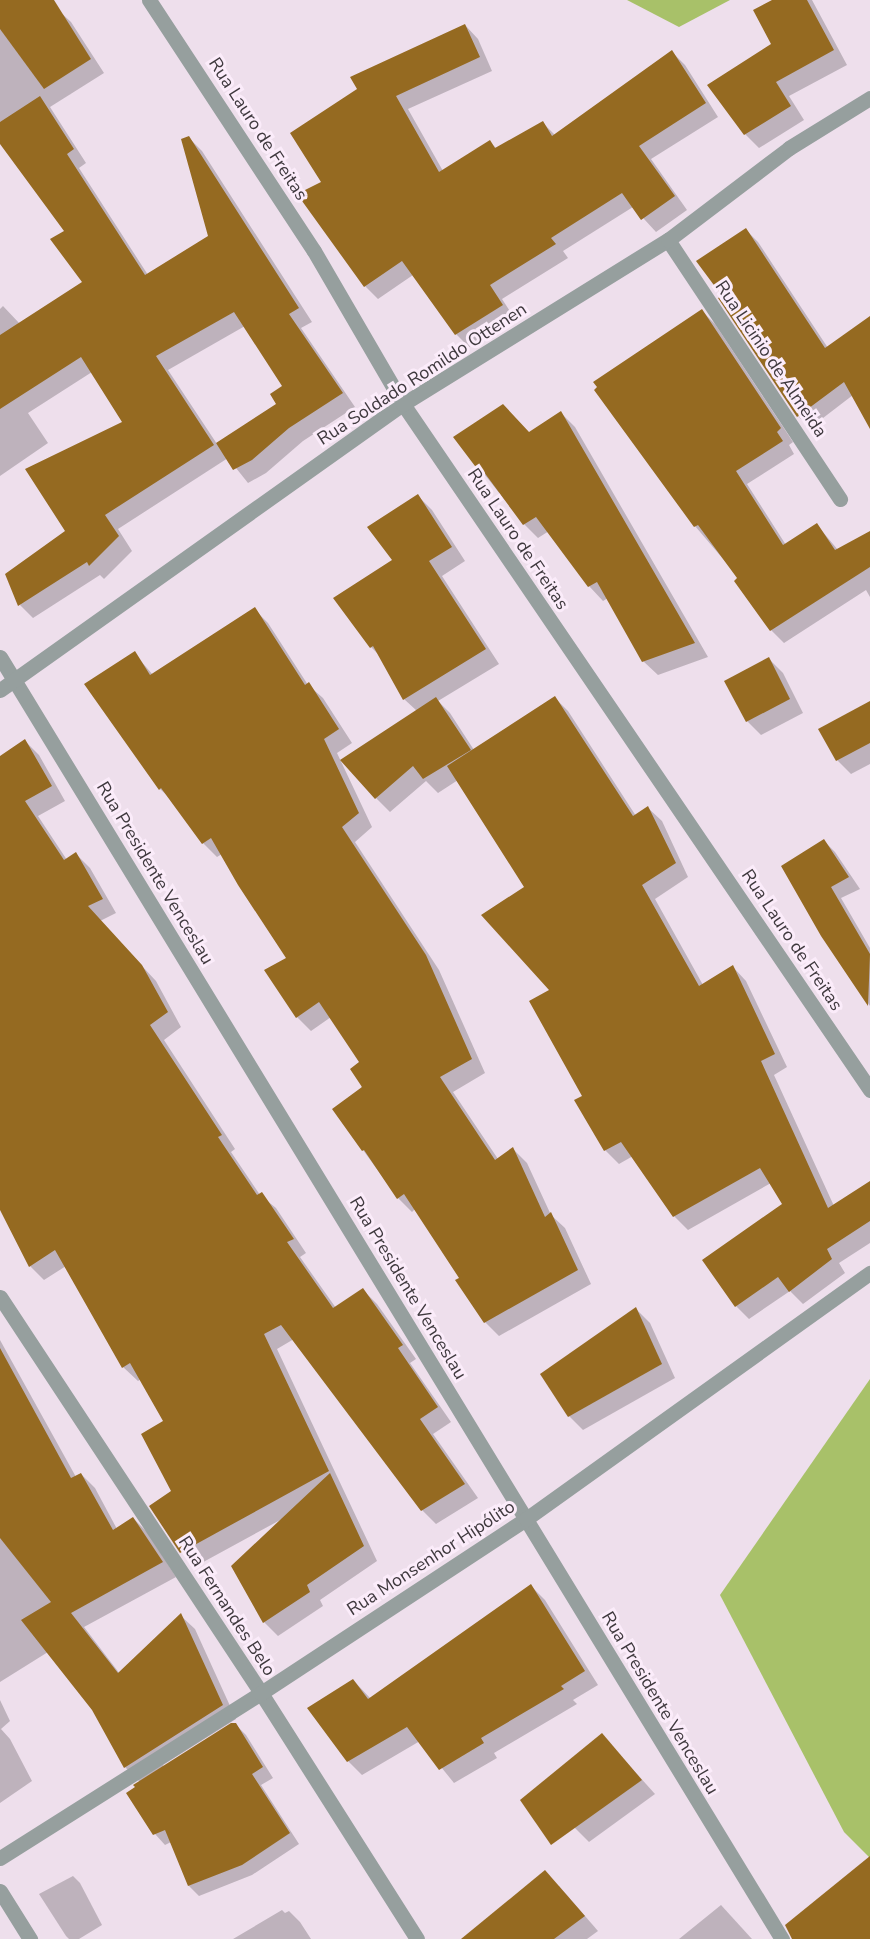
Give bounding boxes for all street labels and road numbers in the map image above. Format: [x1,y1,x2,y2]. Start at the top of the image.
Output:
street label: Rua Lauro de Freitas [204,54,312,204]
street label: Rua Licinio de Almeida [711,277,831,441]
street label: Rua Soldado Romildo Ottenen [313,298,531,450]
street label: Rua Lauro de Freitas [463,464,573,614]
street label: Rua Presidente Venceslau [92,778,218,968]
street label: Rua Lauro de Freitas [737,865,847,1015]
street label: Rua Presidente Venceslau [345,1193,471,1383]
street label: Rua Monsenhor Hipólito [343,1496,519,1620]
street label: Rua Fernandes Belo [174,1532,280,1680]
street label: Rua Presidente Venceslau [597,1608,723,1798]

